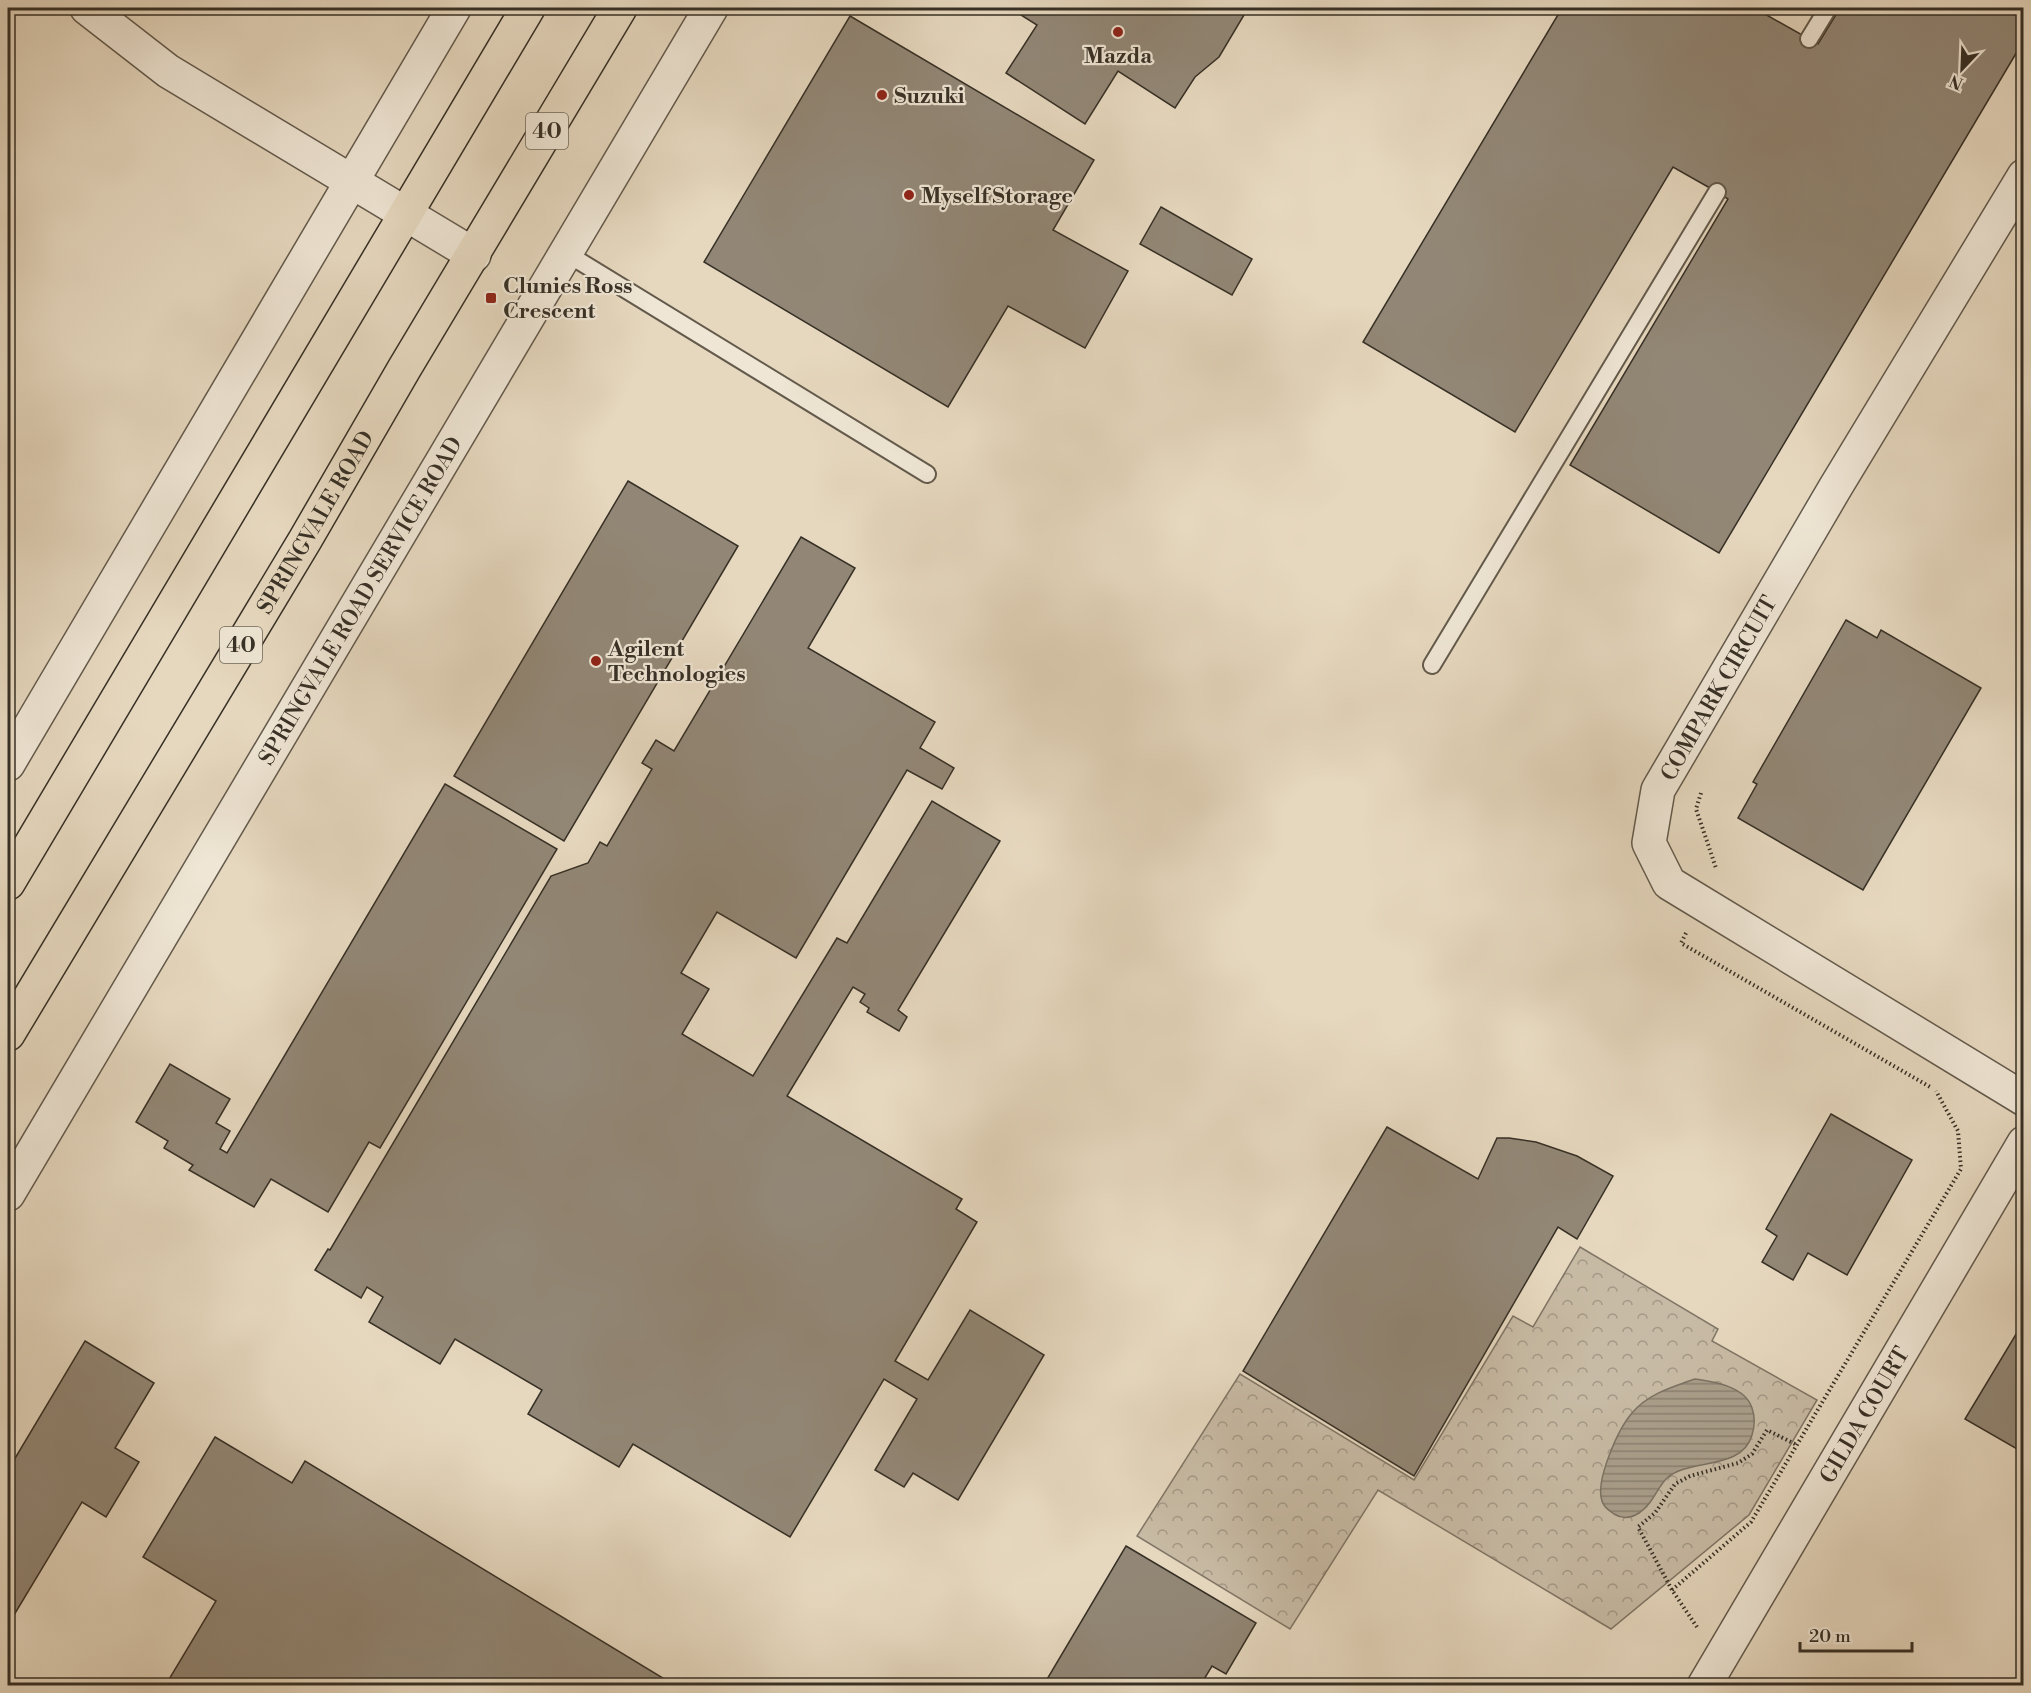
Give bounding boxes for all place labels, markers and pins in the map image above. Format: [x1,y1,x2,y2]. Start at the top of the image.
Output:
marker: Mazda [1111,25,1125,39]
place label: Mazda [1084,43,1153,70]
place label: Suzuki [894,83,965,110]
marker: Suzuki [875,88,889,102]
place label: Myself Storage [921,183,1073,210]
marker: Myself Storage [902,188,916,202]
place label: Clunies Ross Crescent [503,273,633,325]
marker: Clunies Ross Crescent [484,291,498,305]
place label: Agilent Technologies [607,636,746,688]
marker: Agilent Technologies [589,654,603,668]

